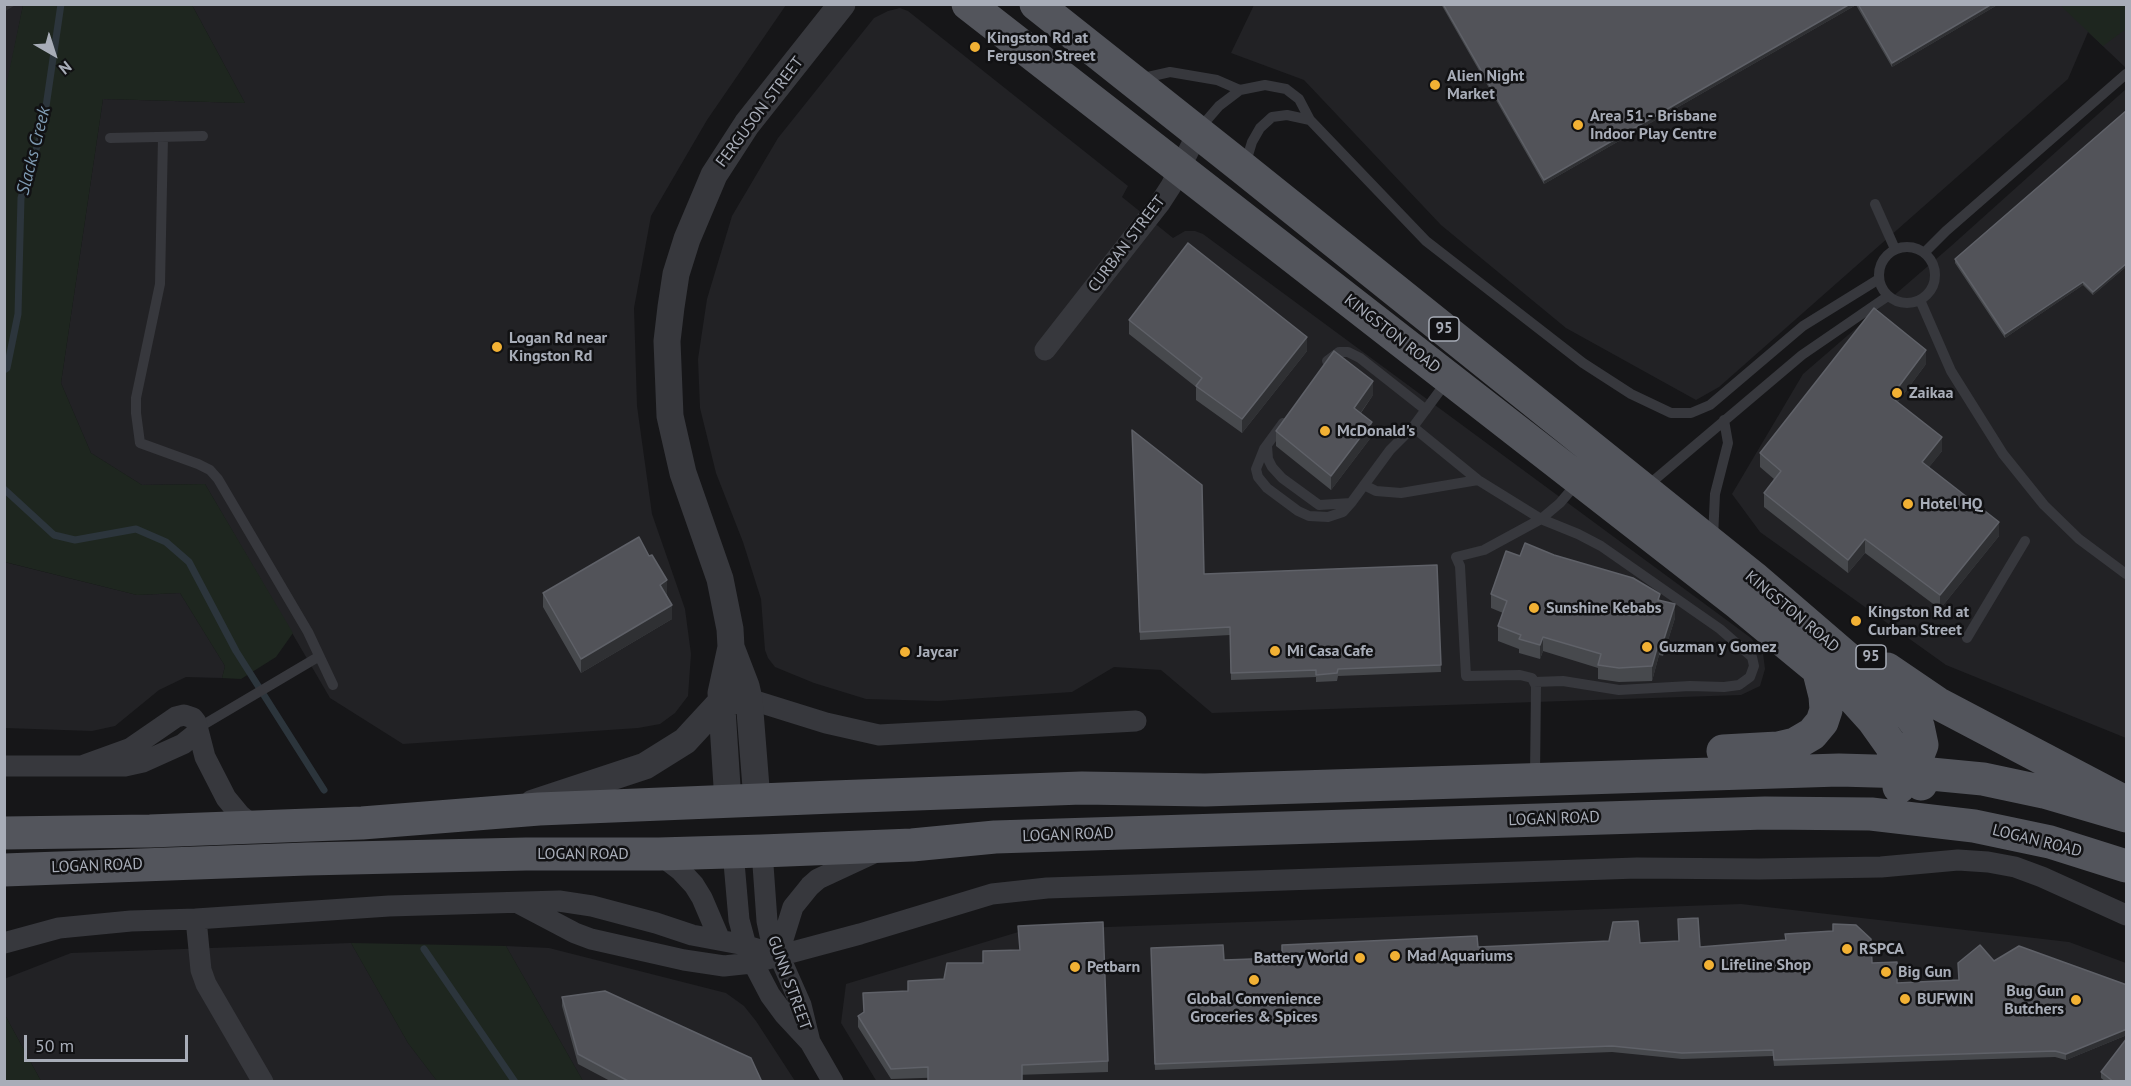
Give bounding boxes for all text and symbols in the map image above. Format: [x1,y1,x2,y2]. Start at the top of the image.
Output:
north arrow [24,24,84,84]
place label: Kingston Rd at Ferguson Street [987,28,1096,66]
marker: Kingston Rd at Ferguson Street [968,40,982,54]
street label: FERGUSON STREET [712,53,808,171]
text: N [55,57,76,79]
place label: Alien Night Market [1447,66,1524,104]
marker: Alien Night Market [1428,78,1442,92]
water label: Slacks Creek [13,105,55,197]
place label: Area 51 - Brisbane Indoor Play Centre [1590,106,1717,144]
marker: Area 51 - Brisbane Indoor Play Centre [1571,118,1585,132]
street label: CURBAN STREET [1085,192,1169,296]
street label: KINGSTON ROAD [1340,290,1444,378]
road number: 95 [1429,317,1459,341]
place label: Logan Rd near Kingston Rd [509,328,607,366]
marker: Logan Rd near Kingston Rd [490,340,504,354]
place label: Zaikaa [1909,383,1953,403]
marker: Zaikaa [1890,386,1904,400]
place label: McDonald's [1337,421,1415,441]
marker: McDonald's [1318,424,1332,438]
place label: Hotel HQ [1920,494,1983,514]
marker: Hotel HQ [1901,497,1915,511]
street label: KINGSTON ROAD [1741,567,1843,657]
place label: Sunshine Kebabs [1546,598,1662,618]
marker: Sunshine Kebabs [1527,601,1541,615]
place label: Kingston Rd at Curban Street [1868,602,1969,640]
marker: Kingston Rd at Curban Street [1849,614,1863,628]
place label: Guzman y Gomez [1659,637,1777,657]
marker: Guzman y Gomez [1640,640,1654,654]
place label: Mi Casa Cafe [1287,641,1373,661]
place label: Jaycar [917,642,958,662]
marker: Mi Casa Cafe [1268,644,1282,658]
marker: Jaycar [898,645,912,659]
road number: 95 [1856,645,1886,669]
street label: LOGAN ROAD [1508,808,1600,830]
street label: LOGAN ROAD [1990,821,2084,861]
street label: LOGAN ROAD [1022,824,1114,846]
street label: LOGAN ROAD [537,844,629,864]
street label: LOGAN ROAD [51,855,143,877]
street label: GUNN STREET [763,933,815,1033]
place label: RSPCA [1859,939,1904,959]
marker: RSPCA [1840,942,1854,956]
place label: Mad Aquariums [1407,946,1513,966]
place label: Battery World [1254,948,1348,968]
marker: Mad Aquariums [1388,949,1402,963]
marker: Battery World [1353,951,1367,965]
place label: Lifeline Shop [1721,955,1811,975]
place label: Petbarn [1087,957,1140,977]
marker: Lifeline Shop [1702,958,1716,972]
marker: Petbarn [1068,960,1082,974]
place label: Big Gun [1898,962,1951,982]
marker: Big Gun [1879,965,1893,979]
marker: Global Convenience Groceries & Spices [1247,973,1261,987]
place label: Bug Gun Butchers [2004,981,2064,1019]
place label: Global Convenience Groceries & Spices [1187,989,1321,1027]
place label: BUFWIN [1917,989,1973,1009]
marker: BUFWIN [1898,992,1912,1006]
marker: Bug Gun Butchers [2069,993,2083,1007]
scale bar [27,1023,190,1061]
text: 50 m [35,1034,74,1057]

